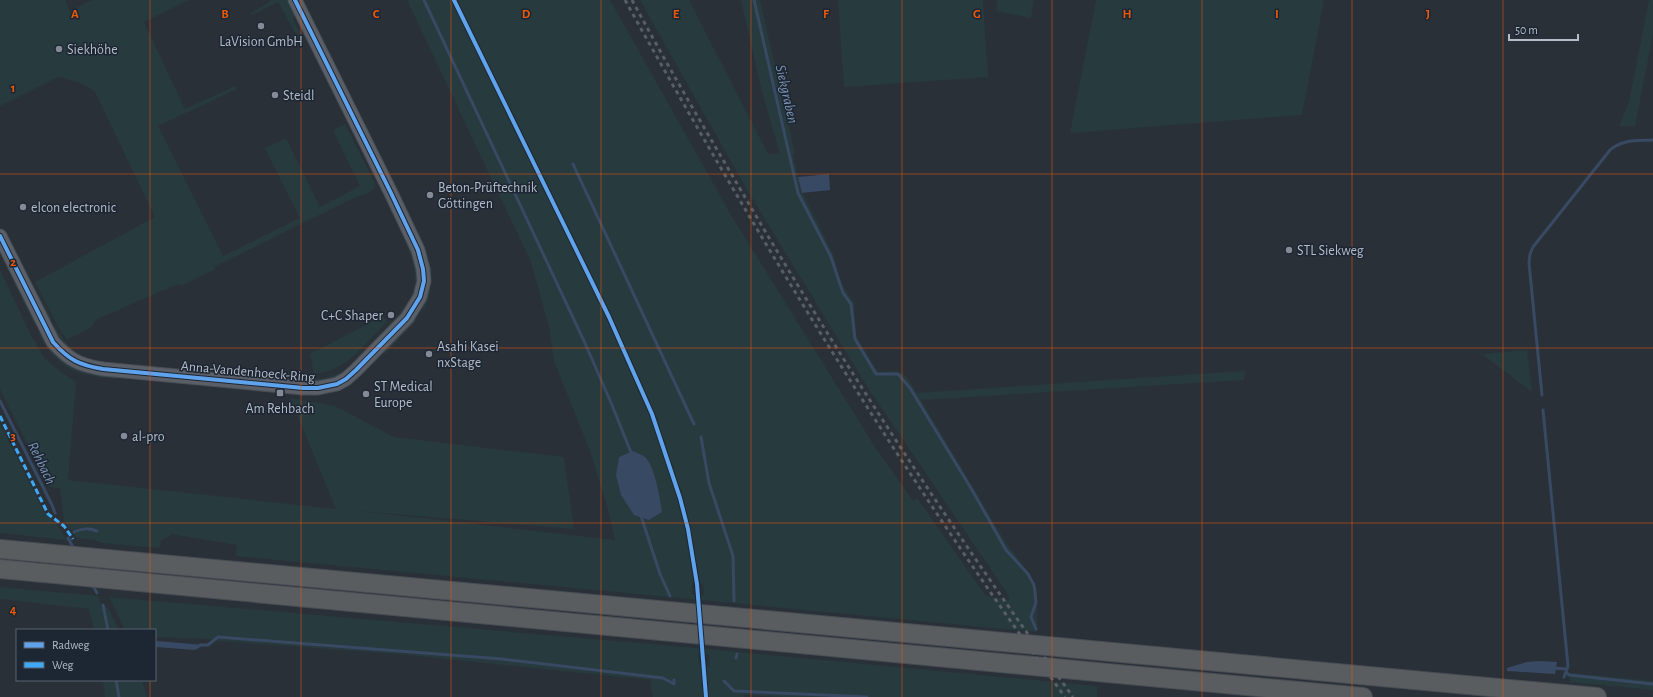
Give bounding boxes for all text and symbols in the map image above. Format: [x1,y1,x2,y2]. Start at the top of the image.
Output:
text: A [71,8,79,21]
text: B [221,8,229,21]
text: C [373,8,380,21]
text: D [522,8,531,21]
text: E [673,8,680,21]
text: F [823,8,830,21]
text: G [973,8,981,21]
text: H [1122,8,1132,21]
text: I [1275,8,1279,21]
text: J [1426,8,1430,21]
scale bar [1509,16,1578,42]
marker: LaVision GmbH [256,21,266,31]
text: 50 m [1515,24,1538,36]
place label: LaVision GmbH [219,35,303,49]
place label: Siekhöhe [67,43,118,57]
marker: Siekhöhe [54,44,64,54]
water label: Siekgraben [772,63,801,125]
text: 1 [11,82,15,95]
place label: Steidl [283,89,314,103]
marker: Steidl [270,90,280,100]
place label: Beton-Prüftechnik Göttingen [438,181,538,211]
marker: Beton-Prüftechnik Göttingen [425,190,435,200]
place label: elcon electronic [31,201,117,215]
marker: elcon electronic [18,202,28,212]
place label: STL Siekweg [1297,244,1364,258]
marker: STL Siekweg [1284,245,1294,255]
text: 2 [10,256,16,269]
place label: C+C Shaper [321,309,383,323]
marker: C+C Shaper [386,310,396,320]
place label: Asahi Kasei nxStage [437,340,499,370]
marker: Asahi Kasei nxStage [424,349,434,359]
street label: Anna-Vandenhoeck-Ring [180,359,316,385]
place label: ST Medical Europe [374,380,433,410]
marker: Am Rehbach [275,388,285,398]
marker: ST Medical Europe [361,389,371,399]
place label: Am Rehbach [246,402,314,416]
text: 3 [10,430,16,443]
place label: al-pro [132,430,165,444]
marker: al-pro [119,431,129,441]
water label: Rehbach [25,440,58,487]
text: 4 [10,604,17,617]
legend [16,629,156,681]
text: Radweg [52,639,89,651]
text: Weg [52,659,74,671]

